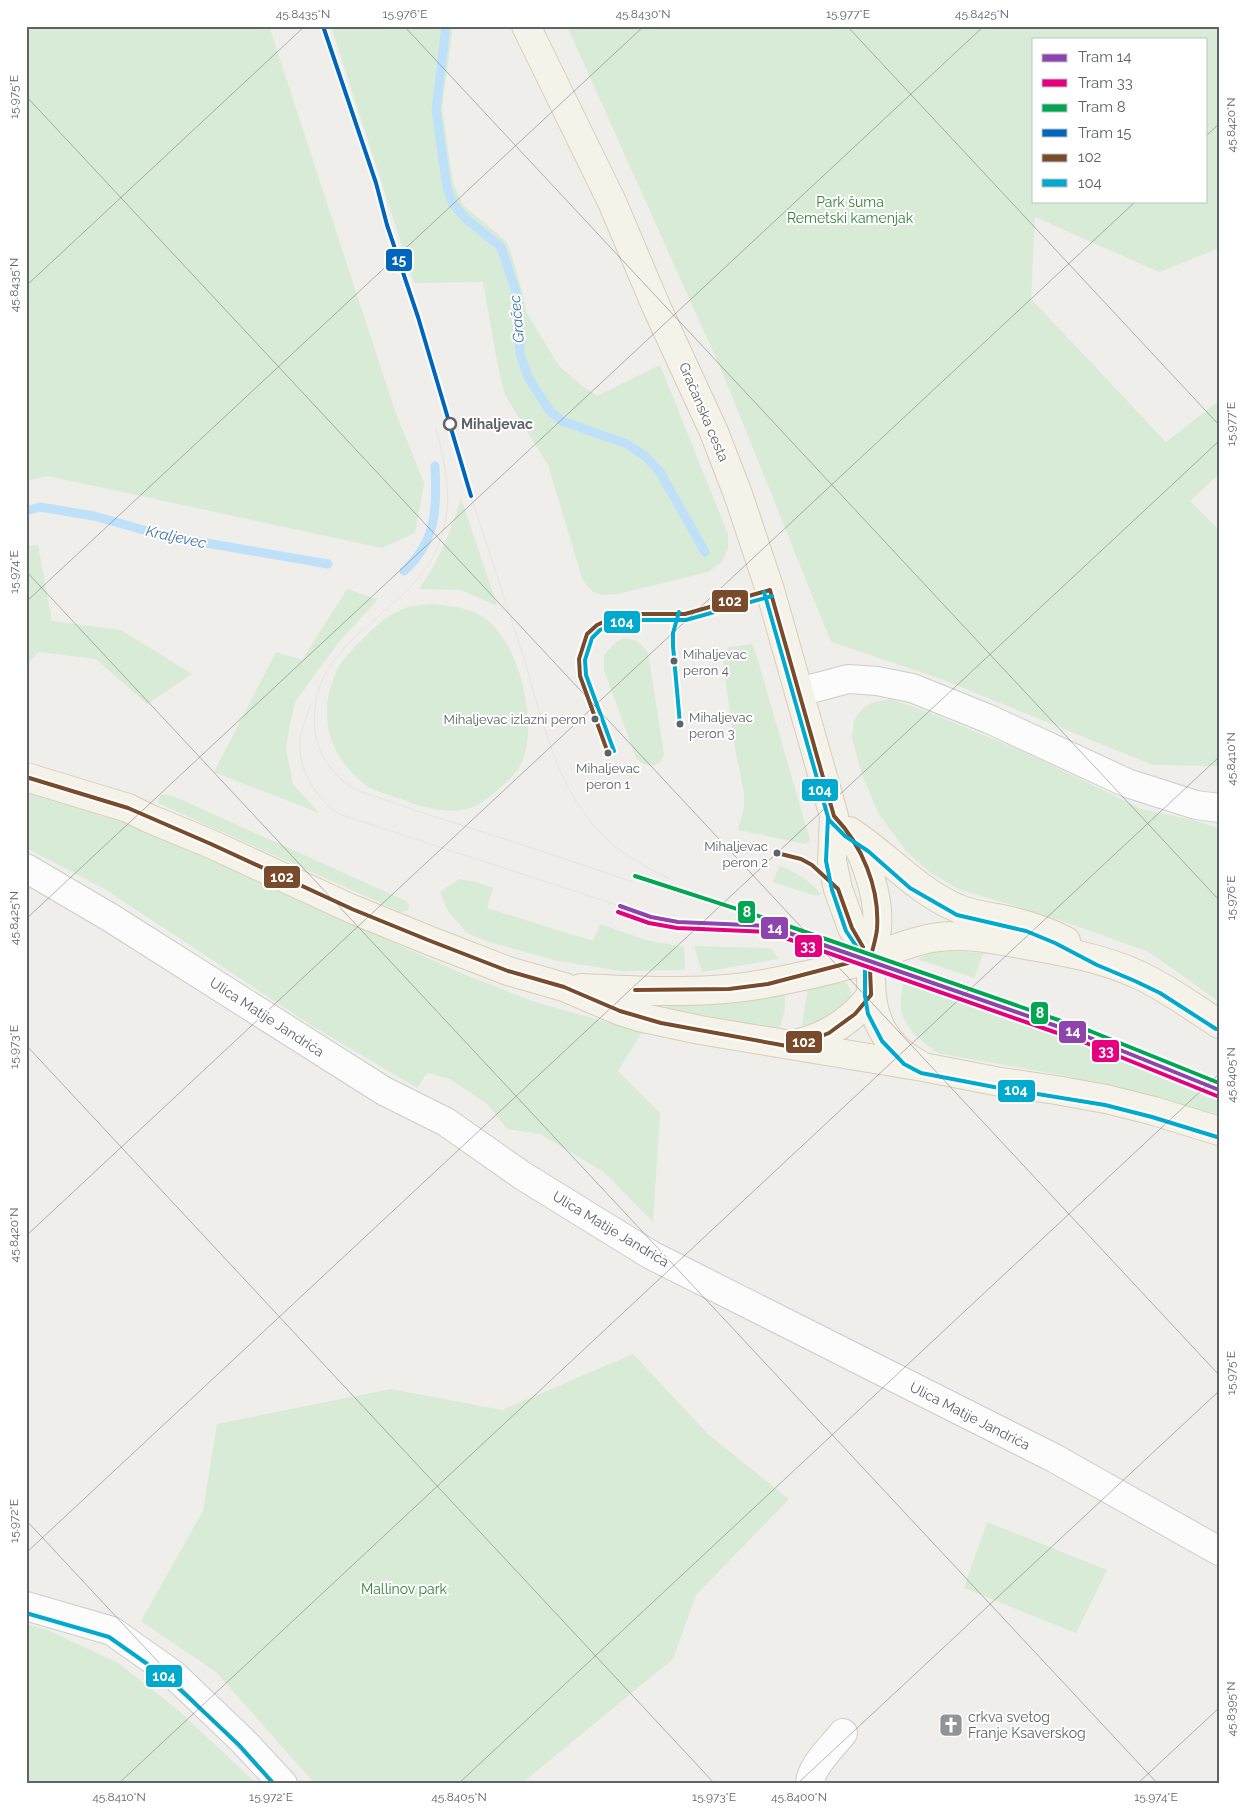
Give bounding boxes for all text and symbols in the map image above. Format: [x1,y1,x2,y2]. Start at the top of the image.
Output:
text: 45.8435°N [276,7,330,21]
text: 15.976°E [382,7,428,21]
text: 45.8430°N [616,7,671,21]
text: 15.977°E [826,7,870,21]
text: 45.8425°N [955,7,1009,21]
legend [1032,38,1208,202]
text: Tram 14 [1078,48,1131,66]
text: Tram 33 [1078,74,1133,92]
text: 15.975°E [7,75,21,119]
text: Tram 8 [1078,98,1126,116]
text: 45.8420°N [1224,98,1238,152]
text: Tram 15 [1078,124,1131,142]
text: 102 [1078,148,1102,166]
text: 104 [1078,174,1102,192]
park label: Park šuma Remetski kamenjak [787,194,914,226]
line badge: 15 [385,248,413,272]
text: 15 [392,252,407,268]
text: 45.8435°N [7,258,21,312]
water label: Gračec [506,294,528,344]
street label: Gračanska cesta [676,360,732,464]
text: 15.977°E [1224,402,1238,446]
place label: Mihaljevac [461,416,533,432]
marker: Mihaljevac [443,417,457,431]
water label: Kraljevec [144,522,208,552]
text: 15.974°E [7,550,21,594]
line badge: 102 [711,589,749,613]
text: 102 [718,593,742,609]
line badge: 104 [603,610,641,634]
text: 104 [610,614,634,630]
place label: Mihaljevac peron 4 [683,647,747,678]
marker: Mihaljevac peron 4 [669,656,679,666]
place label: Mihaljevac peron 3 [689,710,753,741]
place label: Mihaljevac izlazni peron [444,712,586,727]
marker: Mihaljevac izlazni peron [590,714,600,724]
marker: Mihaljevac peron 3 [675,719,685,729]
text: 45.8410°N [1224,732,1238,786]
marker: Mihaljevac peron 1 [603,748,613,758]
place label: Mihaljevac peron 1 [576,761,640,792]
line badge: 104 [801,778,839,802]
text: 104 [808,782,832,798]
place label: Mihaljevac peron 2 [704,839,768,870]
marker: Mihaljevac peron 2 [772,848,782,858]
line badge: 102 [263,865,301,889]
text: 102 [270,869,294,885]
text: 15.976°E [1224,875,1238,921]
text: 45.8425°N [7,891,21,945]
line badge: 8 [737,900,756,924]
text: 8 [743,904,751,920]
line badge: 14 [760,916,789,940]
text: 14 [768,920,782,936]
line badge: 33 [794,934,823,958]
text: 33 [800,938,816,954]
street label: Ulica Matije Jandrića [207,974,327,1060]
line badge: 8 [1030,1001,1049,1025]
text: 8 [1036,1005,1044,1021]
line badge: 14 [1058,1020,1087,1044]
text: 14 [1066,1023,1080,1039]
text: 15.973°E [7,1025,21,1069]
line badge: 102 [785,1030,823,1054]
text: 102 [792,1034,816,1050]
line badge: 33 [1091,1039,1120,1063]
text: 33 [1098,1043,1114,1059]
text: 45.8405°N [1224,1047,1238,1103]
line badge: 104 [997,1079,1036,1103]
text: 104 [1004,1082,1028,1098]
street label: Ulica Matije Jandrića [550,1188,672,1270]
text: 45.8420°N [7,1208,21,1262]
text: 15.975°E [1224,1351,1238,1395]
street label: Ulica Matije Jandrića [907,1379,1033,1453]
text: 15.972°E [7,1499,21,1543]
park label: Mallinov park [361,1581,448,1597]
line badge: 104 [145,1664,183,1688]
text: 104 [152,1668,176,1684]
text: 45.8395°N [1224,1682,1238,1736]
place label: crkva svetog Franje Ksaverskog [968,1709,1086,1741]
church icon: crkva svetog Franje Ksaverskog [938,1712,964,1738]
text: 45.8410°N [92,1790,146,1804]
text: 15.972°E [249,1790,293,1804]
text: 45.8405°N [431,1790,487,1804]
text: 15.973°E [692,1790,736,1804]
text: 45.8400°N [771,1790,827,1804]
text: 15.974°E [1134,1790,1178,1804]

